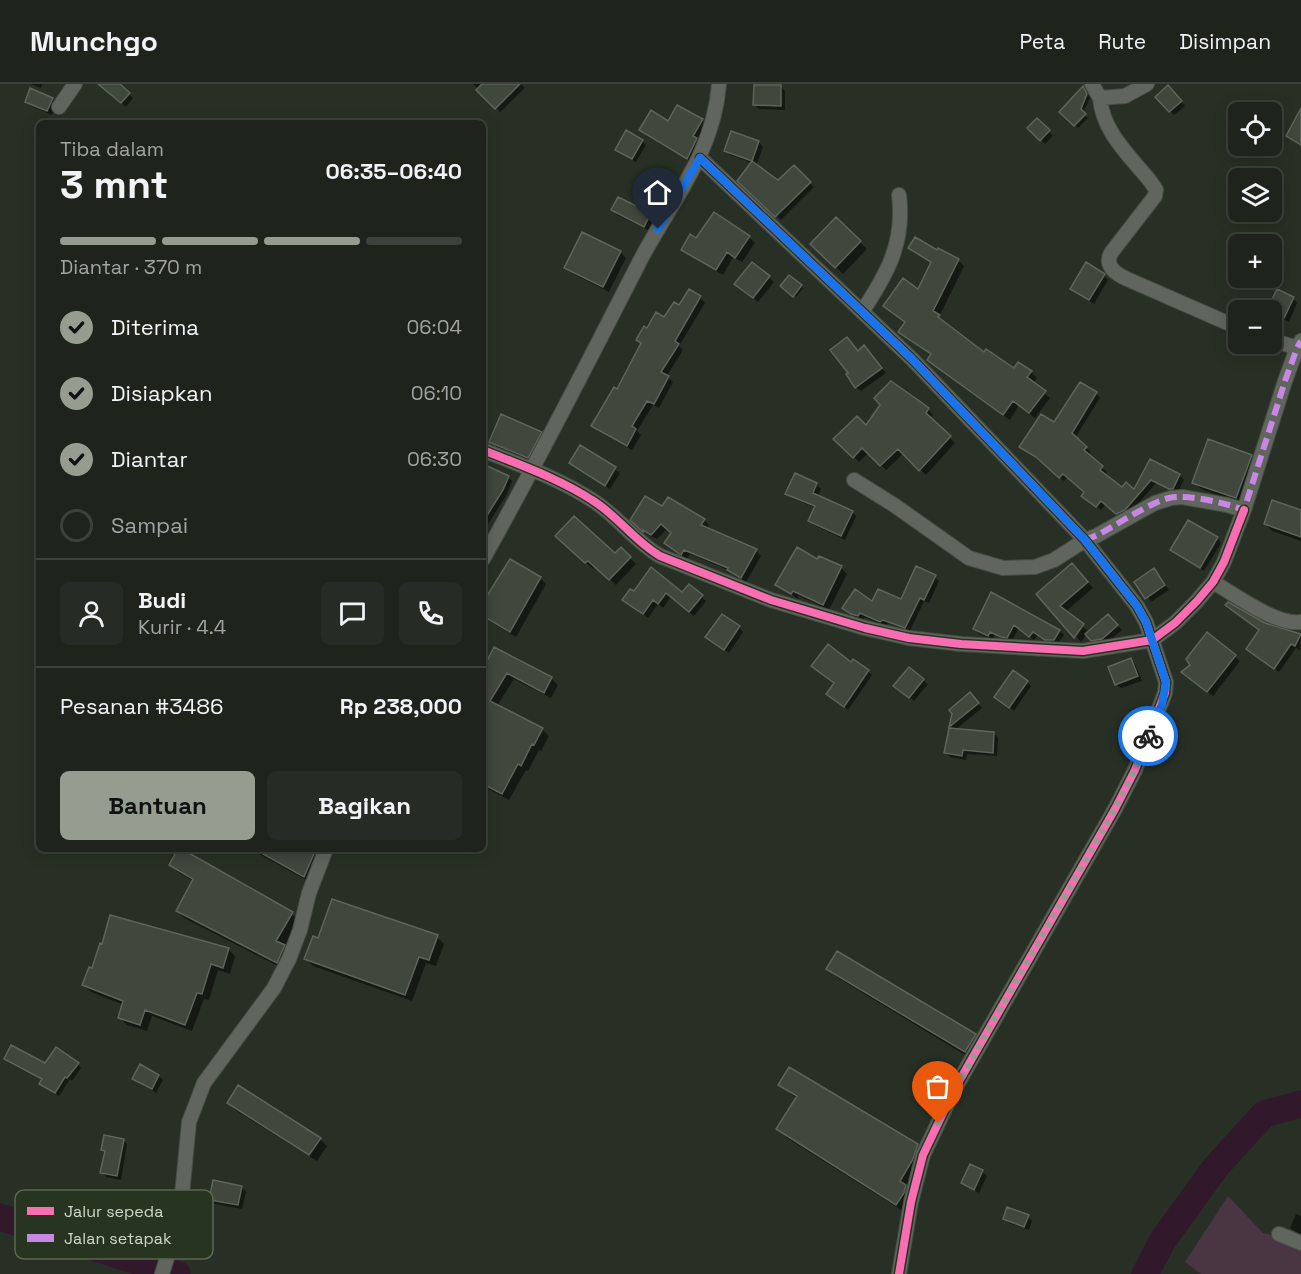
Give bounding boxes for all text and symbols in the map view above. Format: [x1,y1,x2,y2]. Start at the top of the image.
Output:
text: Munchgo [30,23,158,59]
text: Peta [1019,28,1065,55]
text: Rute [1098,28,1146,55]
text: Disimpan [1179,28,1271,55]
map controls [1228,102,1282,354]
button: locate [1228,102,1282,156]
text: Tiba dalam [60,136,164,162]
text: 06:35–06:40 [326,157,462,185]
text: 3 mnt [60,160,168,209]
pin [632,167,683,229]
button: layers [1228,168,1282,222]
icon: home [641,176,674,209]
button: + [1228,234,1282,288]
text: Diantar · 370 m [60,254,202,280]
button: − [1228,300,1282,354]
icon: check [60,311,93,344]
text: Diterima [111,313,199,341]
text: 06:04 [407,314,462,340]
icon: check [60,377,93,410]
text: Disiapkan [111,379,213,407]
text: 06:10 [411,380,462,406]
icon: check [60,443,93,476]
text: Diantar [111,445,188,473]
text: 06:30 [407,446,462,472]
text: Sampai [111,511,188,539]
button: person [60,582,123,645]
button: chat [321,582,384,645]
button: phone [399,582,462,645]
text: Budi [138,586,186,614]
text: Kurir · 4.4 [138,614,226,640]
text: Pesanan #3486 [60,692,223,720]
text: Rp 238,000 [340,692,462,720]
courier [1118,706,1178,766]
icon: bike [1132,720,1165,753]
button: Bantuan [60,771,255,840]
button: Bagikan [267,771,462,840]
pin [912,1061,963,1123]
icon: bag [921,1070,954,1103]
legend [15,1190,213,1259]
text: Jalur sepeda [64,1201,163,1222]
text: Jalan setapak [64,1228,172,1249]

